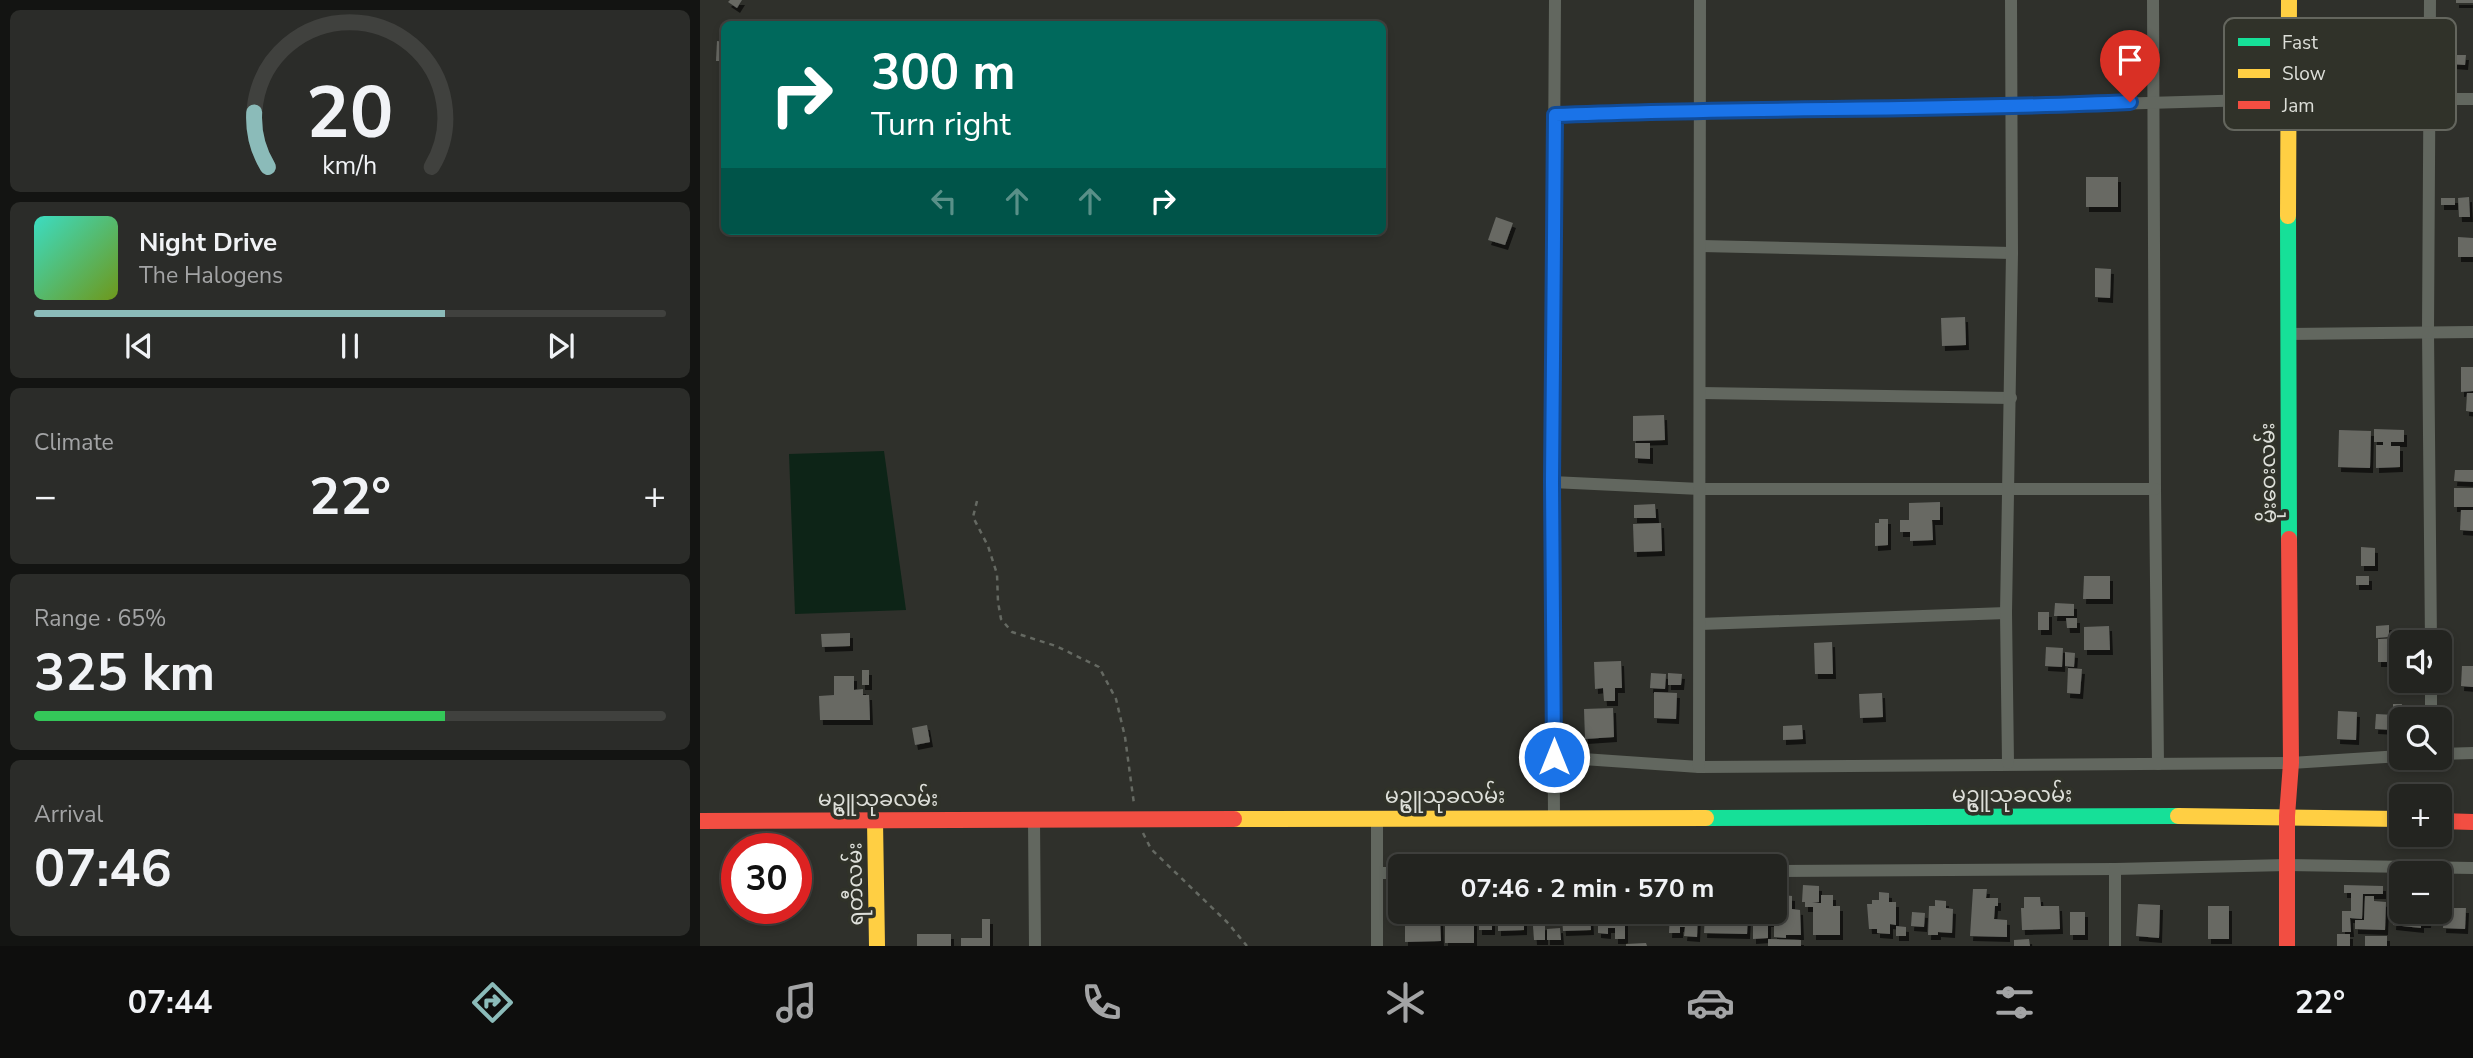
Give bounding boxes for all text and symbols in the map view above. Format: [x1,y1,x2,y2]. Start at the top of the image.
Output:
legend [2224,18,2456,130]
pin [2100,30,2160,102]
text: Fast [2282,30,2318,56]
text: 300 m [871,39,1015,106]
icon: arrive [2111,41,2149,79]
icon: right [756,49,847,140]
text: Slow [2282,61,2326,87]
text: 20 [306,63,394,163]
text: Jam [2281,93,2315,119]
text: Turn right [871,103,1011,146]
text: km/h [322,149,378,183]
icon: left [925,182,963,220]
icon: ahead [998,182,1036,220]
icon: ahead [1071,182,1109,220]
icon: right [1144,182,1182,220]
text: Night Drive [139,225,277,260]
text: The Halogens [139,260,283,291]
icon: previous [120,327,158,365]
icon: pause [331,327,369,365]
icon: next [542,327,580,365]
street label: မိုးဝေးလမ်း [2251,422,2286,524]
text: Climate [34,427,114,458]
text: 22° [309,461,391,532]
text: − [34,471,57,522]
text: + [643,471,666,522]
text: Range · 65% [34,603,166,634]
map controls [2389,630,2452,924]
button: sound [2389,630,2452,693]
text: 325 km [34,637,215,708]
button: search [2389,707,2452,770]
position arrow [1517,720,1591,794]
street label: မဥ္ဇူသုခလမ်း [1952,779,2072,812]
street label: မဥ္ဇူသုခလမ်း [1385,780,1505,813]
street label: မဥ္ဇူသုခလမ်း [818,783,938,816]
button: + [2389,784,2452,847]
text: Arrival [34,799,103,830]
text: 07:46 [34,833,172,904]
speed limit sign: 30 [721,833,812,924]
street label: ရတီလမ်း [838,842,873,926]
button: − [2389,861,2452,924]
text: 07:46 · 2 min · 570 m [1461,871,1714,906]
icon: directions [468,978,517,1027]
icon: music [772,978,821,1027]
icon: phone [1077,978,1126,1027]
icon: climate [1381,978,1430,1027]
icon: car [1686,978,1735,1027]
icon: filters [1990,978,2039,1027]
text: 07:44 [128,981,212,1024]
text: 22° [2295,981,2345,1024]

